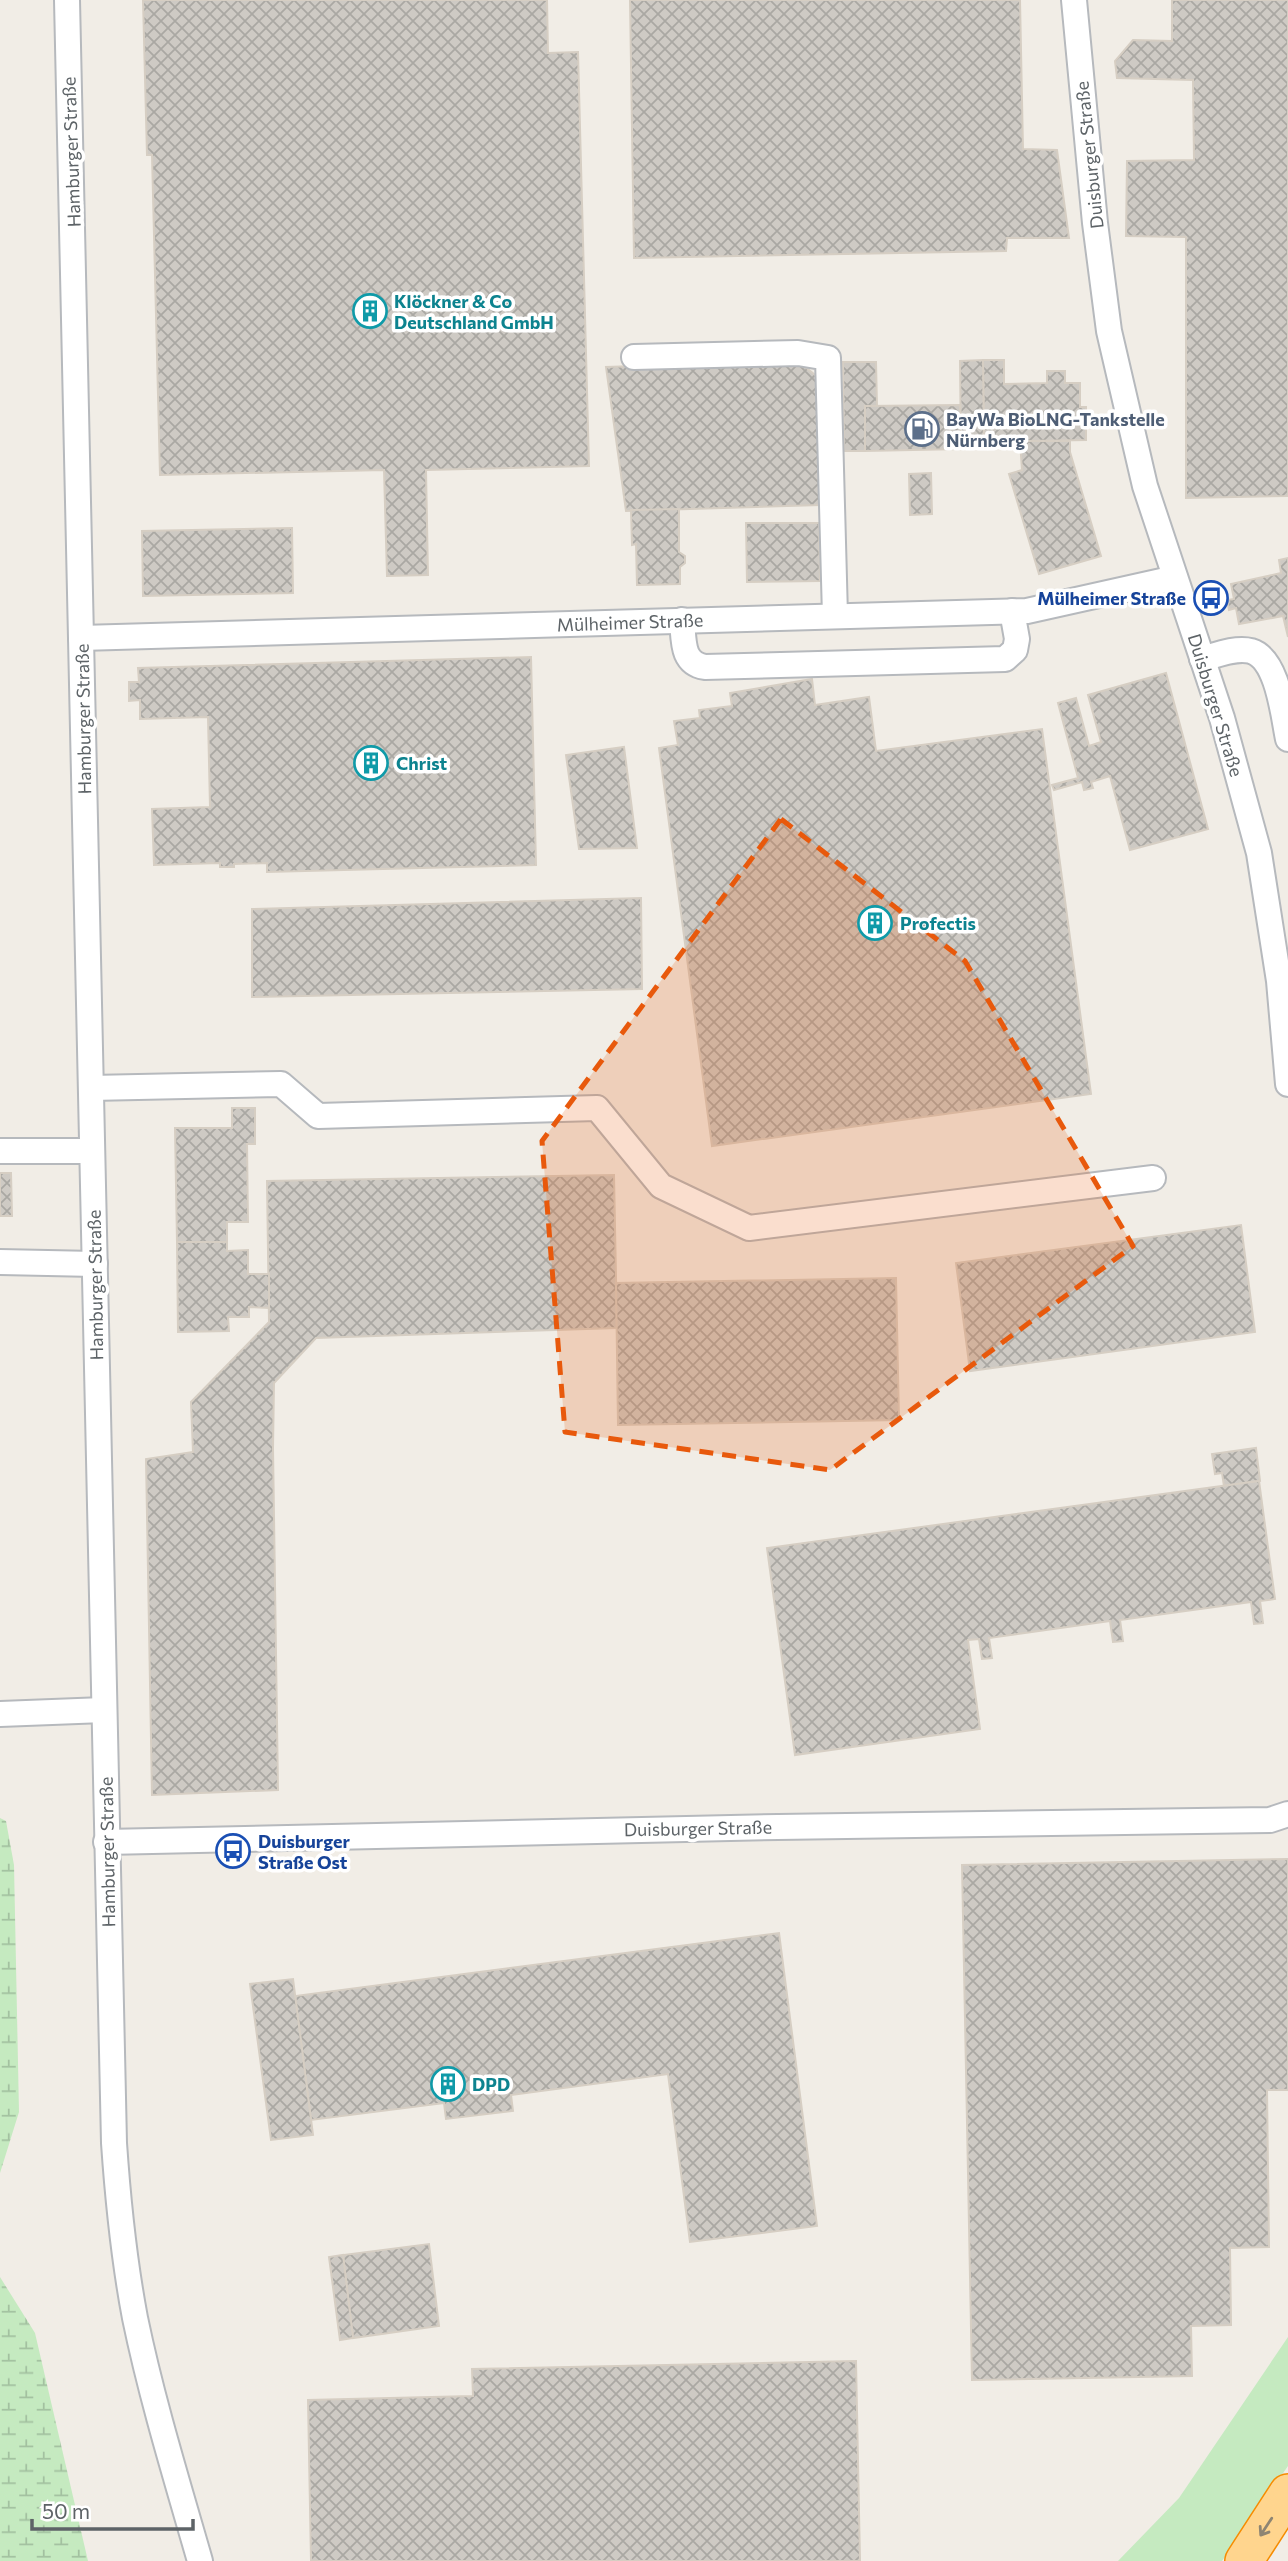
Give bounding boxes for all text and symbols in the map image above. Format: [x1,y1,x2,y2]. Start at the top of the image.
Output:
street label: Hamburger Straße [57,76,85,228]
street label: Duisburger Straße [1070,80,1108,230]
place label: Klöckner & Co Deutschland GmbH [394,290,554,333]
building icon: Klöckner & Co Deutschland GmbH [351,292,389,330]
place label: BayWa BioLNG-Tankstelle Nürnberg [946,408,1165,451]
fuel station icon: BayWa BioLNG-Tankstelle Nürnberg [903,410,941,448]
bus stop icon: Mülheimer Straße [1192,579,1230,617]
place label: Mülheimer Straße [1037,587,1186,609]
street label: Mülheimer Straße [556,608,704,636]
street label: Duisburger Straße [1184,631,1248,779]
street label: Hamburger Straße [71,643,95,795]
building icon: Christ [352,744,390,782]
place label: Christ [396,752,447,774]
building icon: Profectis [856,904,894,942]
place label: Profectis [900,912,976,934]
street label: Hamburger Straße [83,1209,107,1361]
street label: Hamburger Straße [95,1776,119,1928]
street label: Duisburger Straße [624,1816,772,1840]
place label: Duisburger Straße Ost [258,1830,350,1873]
bus stop icon: Duisburger Straße Ost [214,1832,252,1870]
building icon: DPD [429,2065,467,2103]
place label: DPD [472,2073,510,2095]
scale bar [32,2488,192,2532]
text: 50 m [42,2498,90,2523]
one-way arrow [1259,2517,1273,2536]

